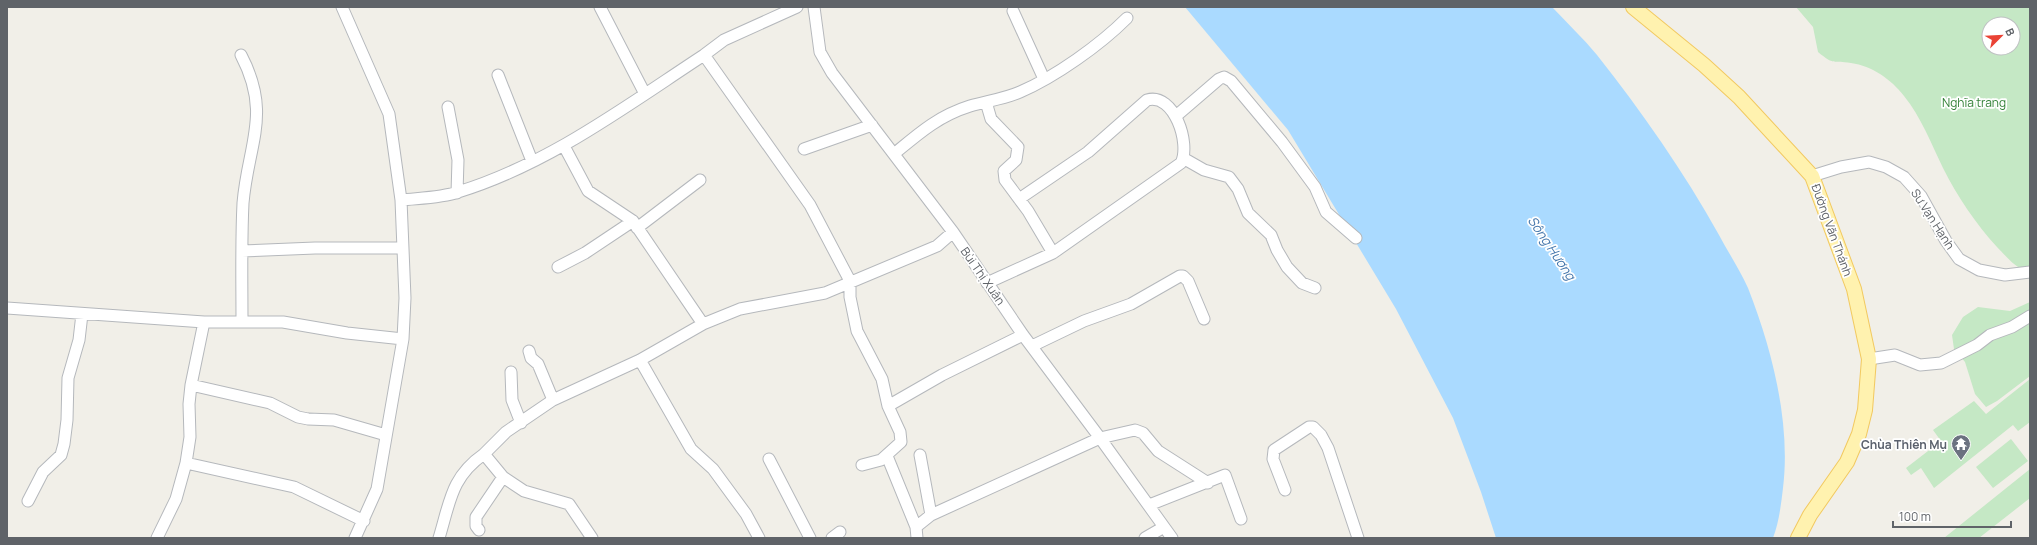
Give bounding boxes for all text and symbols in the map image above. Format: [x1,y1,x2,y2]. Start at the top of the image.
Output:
north arrow [1981,16,2021,56]
text: B [2002,26,2019,38]
park label: Nghĩa trang [1942,94,2006,111]
street label: Đường Văn Thánh [1807,181,1857,279]
street label: Sư Vạn Hạnh [1907,185,1959,253]
water label: Sông Hương [1524,213,1581,285]
street label: Bùi Thị Xuân [957,244,1009,308]
temple icon: Chùa Thiên Mụ [1950,433,1972,461]
place label: Chùa Thiên Mụ [1861,436,1947,453]
scale bar [1893,503,2011,529]
text: 100 m [1899,508,1931,525]

